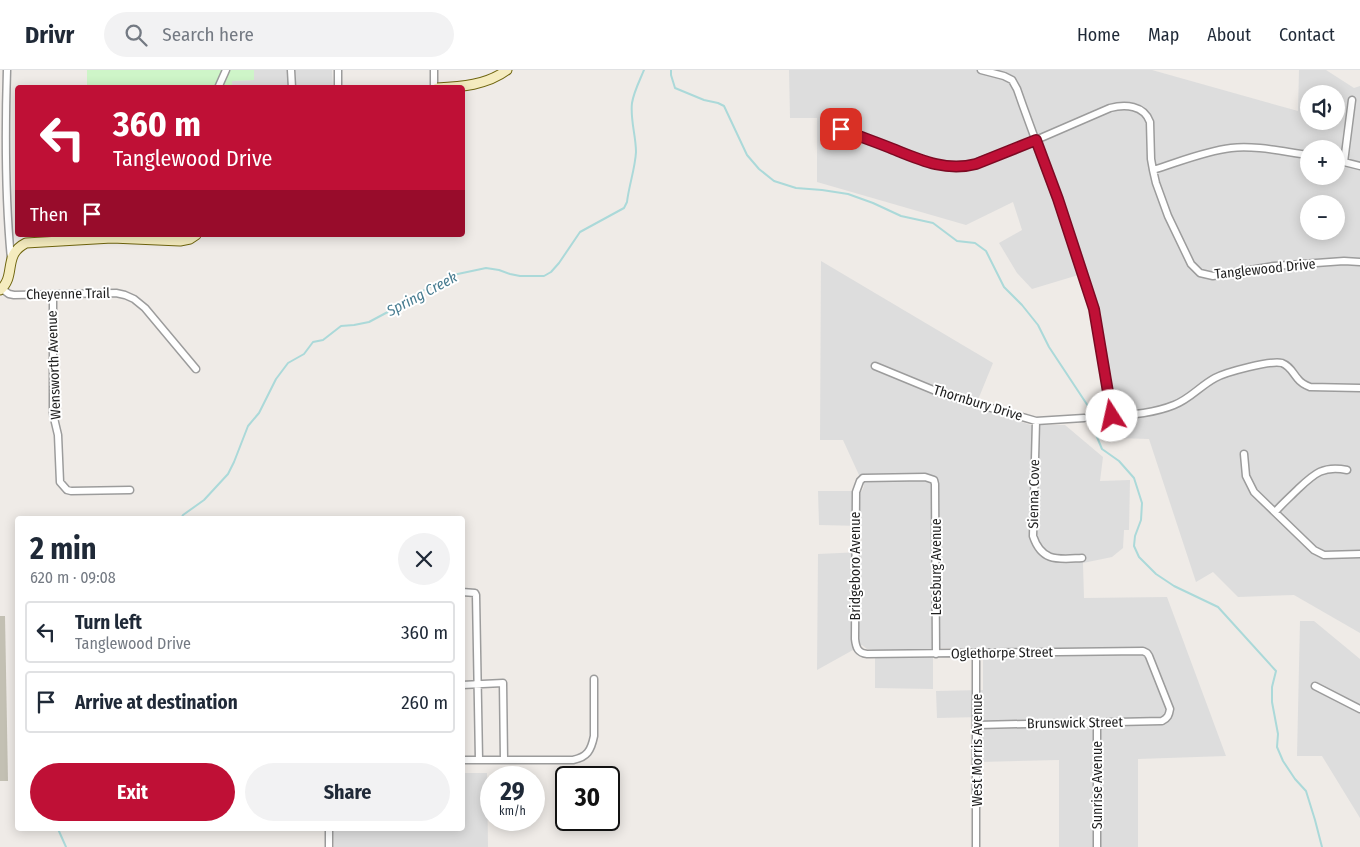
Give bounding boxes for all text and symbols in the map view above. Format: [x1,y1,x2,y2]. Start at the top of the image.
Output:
search box [104,12,454,57]
text: Drivr [25,21,74,49]
icon: search [122,21,150,49]
text: Search here [162,23,254,46]
text: Home [1077,24,1120,46]
text: Map [1148,24,1179,46]
text: About [1207,24,1251,46]
text: Contact [1279,24,1335,46]
map controls [1300,85,1345,240]
button: sound [1300,85,1345,130]
text: 360 m [113,103,201,145]
icon: left [30,105,95,170]
pin [820,108,862,150]
icon: arrive [827,115,855,143]
button: + [1300,140,1345,185]
text: Tanglewood Drive [113,145,272,172]
button: − [1300,195,1345,240]
icon: arrive [78,200,106,228]
text: Then [30,203,68,226]
street label: Tanglewood Drive [1214,255,1316,283]
water label: Spring Creek [383,268,461,321]
street label: Cheyenne Trail [26,285,110,303]
street label: Wensworth Avenue [44,310,64,420]
street label: Thornbury Drive [931,381,1025,425]
position arrow [1085,389,1137,441]
street label: Sienna Cove [1025,459,1043,529]
street label: Bridgeboro Avenue [847,511,864,620]
street label: Leesburg Avenue [928,518,945,616]
text: 2 min [30,531,97,567]
button: close [398,533,450,585]
text: 620 m · 09:08 [30,568,116,587]
text: Turn left [75,611,142,634]
icon: left [32,618,60,646]
text: 360 m [401,621,448,644]
text: Tanglewood Drive [75,634,191,653]
street label: Oglethorpe Street [951,644,1054,662]
icon: arrive [32,688,60,716]
text: Arrive at destination [75,691,238,714]
text: 260 m [401,691,448,714]
street label: West Morris Avenue [969,693,986,807]
street label: Brunswick Street [1027,714,1124,732]
street label: Sunrise Avenue [1089,741,1106,829]
button: Exit [30,763,235,821]
button: Share [245,763,450,821]
speed limit sign: 30 [555,766,620,831]
text: 29 [500,777,525,807]
text: km/h [499,804,526,818]

